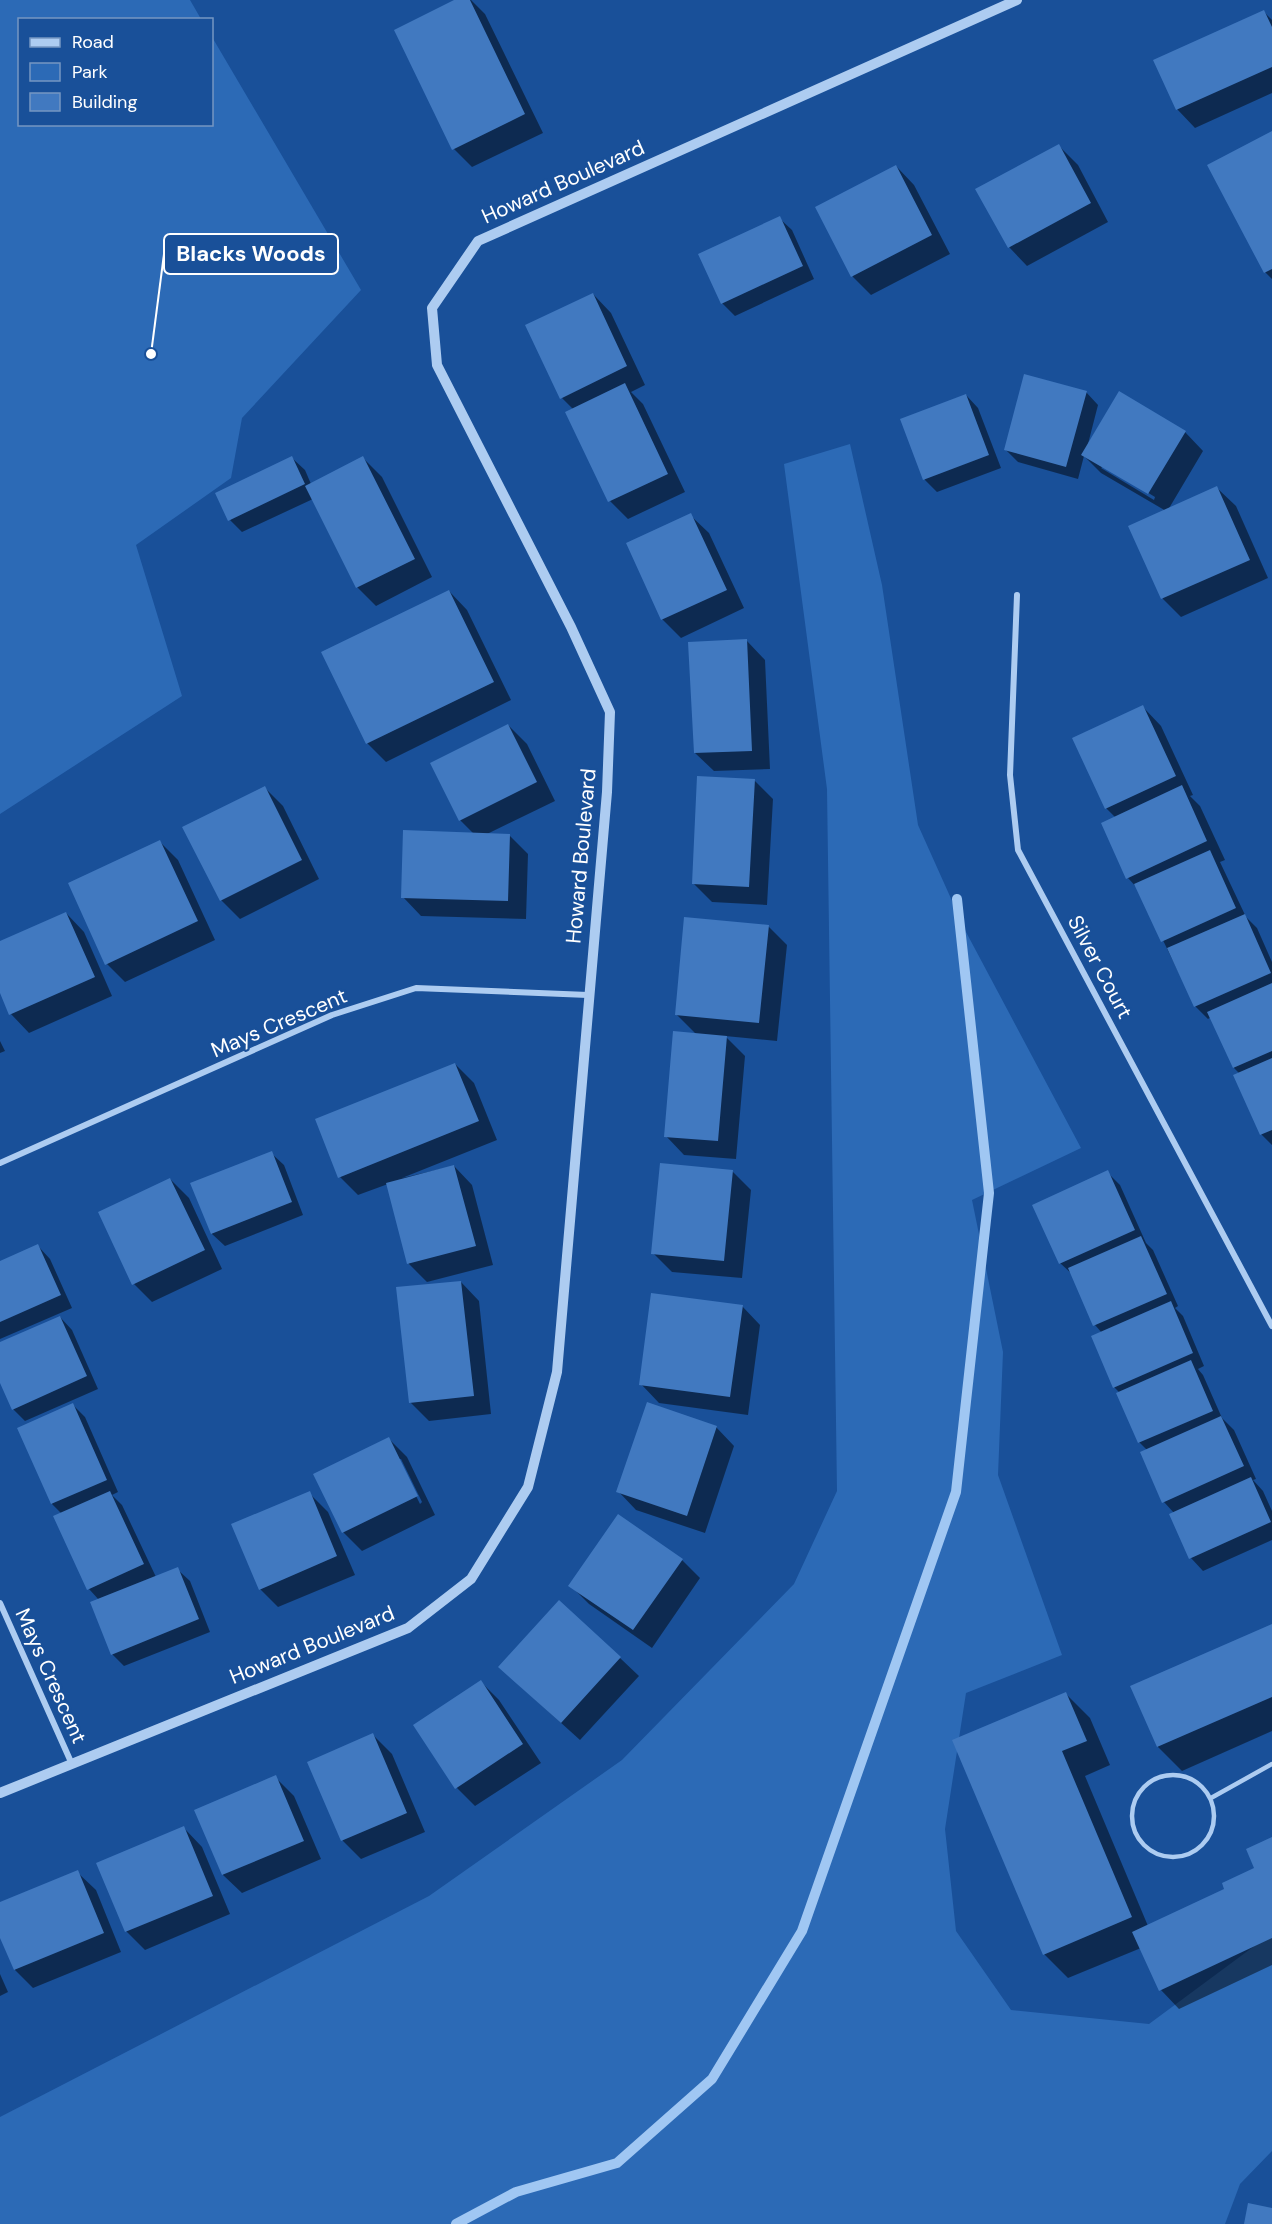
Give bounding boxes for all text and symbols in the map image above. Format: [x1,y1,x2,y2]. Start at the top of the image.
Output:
legend [18,18,213,126]
text: Road [72,30,114,54]
text: Park [72,60,108,84]
text: Building [72,90,137,114]
street label: Howard Boulevard [477,134,649,230]
callout: Blacks Woods [164,234,338,274]
text: Blacks Woods [176,239,326,268]
street label: Howard Boulevard [559,767,603,945]
street label: Silver Court [1061,910,1139,1024]
street label: Mays Crescent [207,982,351,1064]
street label: Howard Boulevard [225,1599,399,1691]
street label: Mays Crescent [9,1604,93,1748]

